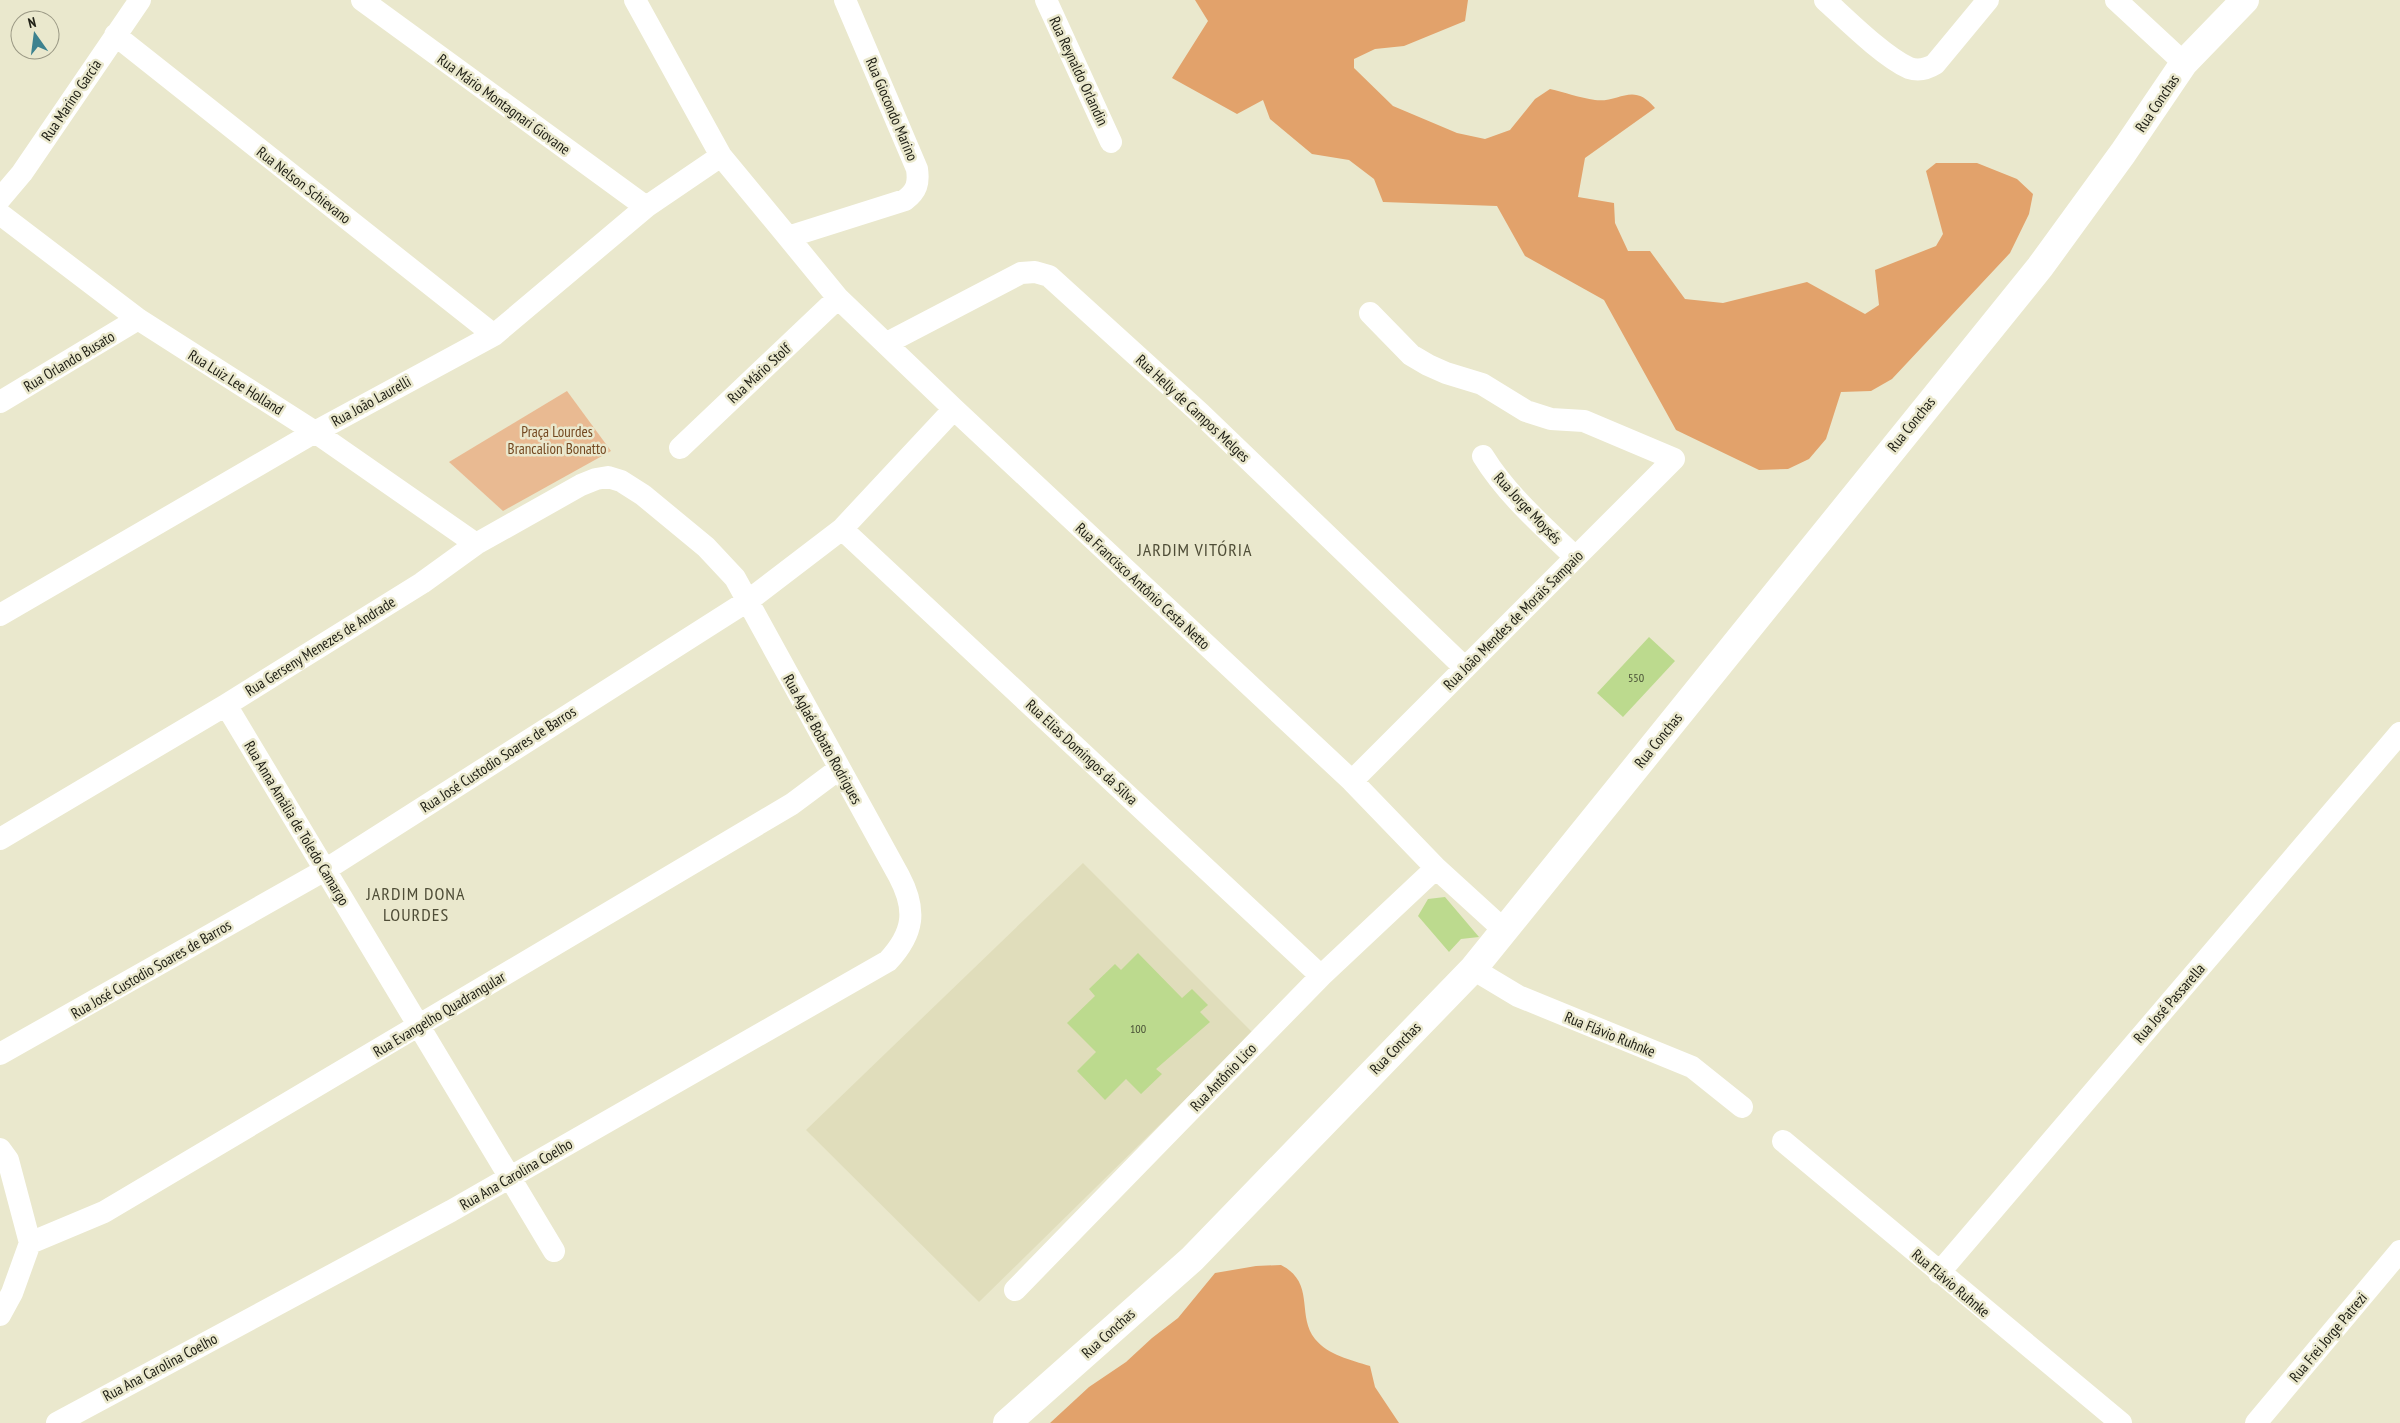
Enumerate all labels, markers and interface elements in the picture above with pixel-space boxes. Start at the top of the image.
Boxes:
north arrow [10,10,60,60]
text: N [26,13,38,32]
street label: Rua Reynaldo Orlandin [1045,13,1113,129]
street label: Rua Mário Montagnari Giovane [434,49,574,159]
street label: Rua Giocondo Marino [862,55,922,163]
street label: Rua Marino Garcia [37,56,105,144]
street label: Rua Conchas [2131,71,2183,135]
street label: Rua Nelson Schievano [253,142,355,228]
street label: Rua Orlando Busato [20,326,118,396]
street label: Rua Mário Stolf [723,338,795,407]
street label: Rua Luiz Lee Holland [185,345,287,419]
street label: Rua Helly de Campos Melges [1132,350,1254,466]
street label: Rua João Laurelli [328,371,414,431]
street label: Rua Conchas [1883,393,1939,455]
park label: Praça Lourdes Brancalion Bonatto [508,422,606,458]
street label: Rua Jorge Moysés [1490,468,1566,548]
street label: Rua Francisco Antônio Cesta Netto [1072,519,1214,653]
district label: JARDIM VITÓRIA [1136,538,1253,561]
street label: Rua João Mendes de Morais Sampaio [1439,546,1587,694]
street label: Rua Gerseny Menezes de Andrade [241,592,399,700]
house number: 550 [1628,670,1644,685]
street label: Rua Aglaé Bobato Rodrigues [779,671,867,807]
street label: Rua Elias Domingos da Silva [1022,695,1142,809]
street label: Rua José Custodio Soares de Barros [417,702,579,816]
street label: Rua Conchas [1630,709,1686,771]
street label: Rua Anna Amália de Toledo Camargo [240,737,354,909]
district label: JARDIM DONA LOURDES [366,882,465,926]
street label: Rua José Custodio Soares de Barros [68,915,234,1023]
street label: Rua José Passarella [2129,959,2209,1047]
street label: Rua Evangelho Quadrangular [370,967,509,1061]
street label: Rua Flávio Ruhnke [1562,1007,1658,1061]
street label: Rua Conchas [1365,1018,1425,1078]
house number: 100 [1130,1021,1146,1036]
street label: Rua Antônio Lico [1186,1039,1260,1115]
street label: Rua Ana Carolina Coelho [456,1134,576,1214]
street label: Rua Flávio Ruhnke [1908,1245,1994,1321]
street label: Rua Frei Jorge Patrezi [2285,1288,2371,1386]
street label: Rua Conchas [1077,1304,1139,1362]
street label: Rua Ana Carolina Coelho [100,1329,220,1405]

